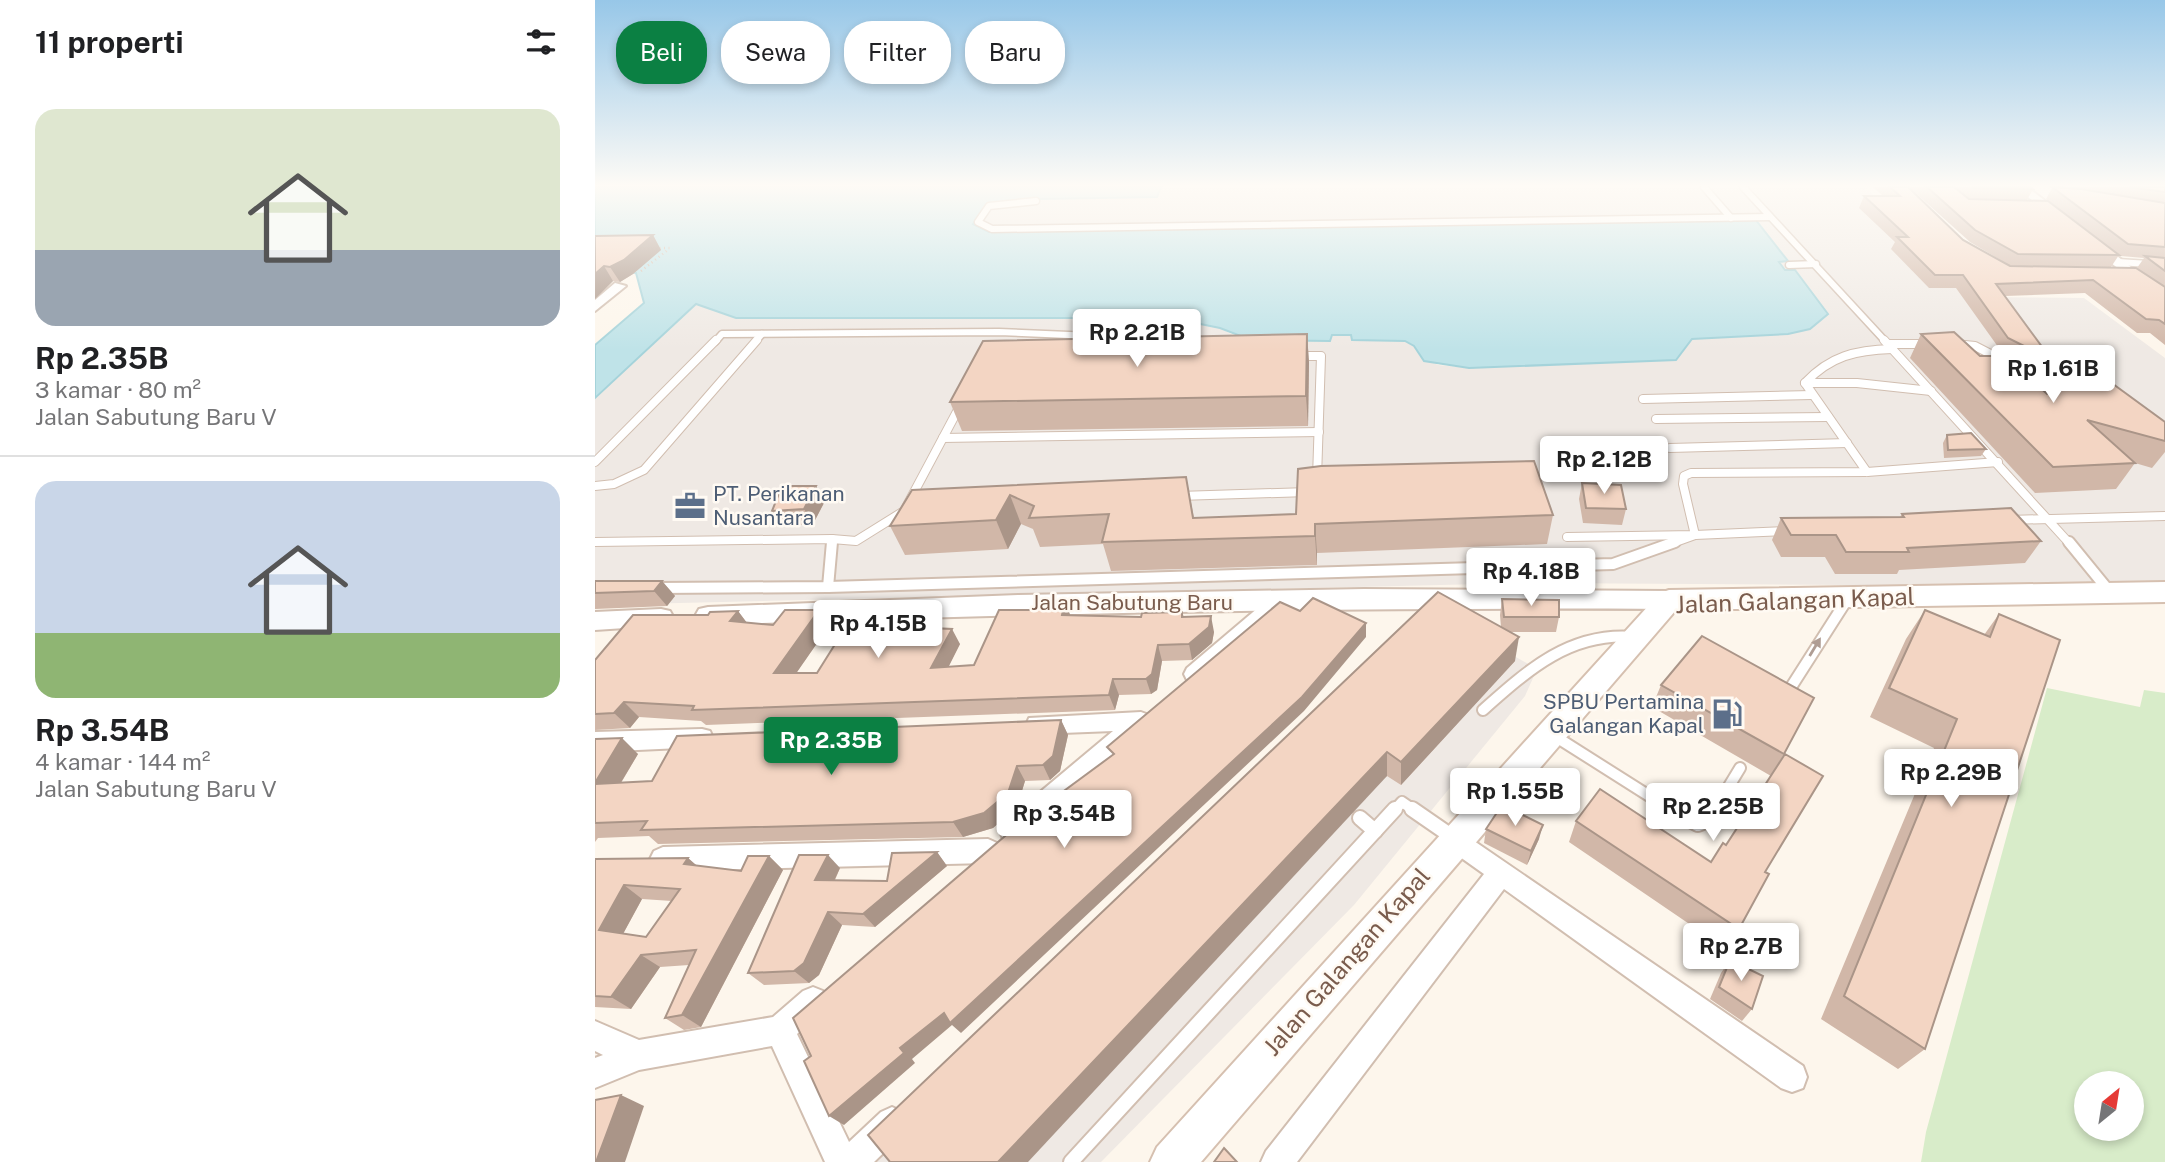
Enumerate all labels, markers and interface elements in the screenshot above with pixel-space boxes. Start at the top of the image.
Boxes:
chip: Beli [616,21,707,84]
chip: Sewa [721,21,830,84]
chip: Filter [844,21,951,84]
chip: Baru [965,21,1065,84]
icon: filters [522,23,560,61]
text: 11 properti [35,24,183,60]
icon: home [235,155,361,281]
pin: Rp 2.21B [1065,310,1209,369]
text: Rp 2.21B [1089,318,1185,345]
text: Rp 2.35B [35,340,169,376]
pin: Rp 1.61B [1981,346,2125,405]
text: Rp 1.61B [2007,354,2099,381]
text: 3 kamar · 80 m² [35,376,201,403]
text: Jalan Sabutung Baru V [35,403,277,430]
pin: Rp 2.12B [1532,436,1676,496]
text: Rp 2.12B [1556,445,1652,472]
place label: PT. Perikanan Nusantara [713,481,845,530]
office icon: PT. Perikanan Nusantara [673,489,707,523]
icon: home [235,527,361,653]
pin: Rp 4.18B [1459,548,1603,608]
text: Rp 4.18B [1482,557,1580,584]
street label: Jalan Galangan Kapal [1675,582,1915,618]
street label: Jalan Sabutung Baru [1031,590,1233,615]
pin: Rp 4.15B [806,600,950,660]
text: Rp 4.15B [829,609,927,636]
one-way arrow [1809,638,1821,657]
place label: SPBU Pertamina Galangan Kapal [1543,689,1704,738]
fuel station icon: SPBU Pertamina Galangan Kapal [1710,697,1744,731]
text: Rp 3.54B [35,712,169,748]
pin: Rp 2.35B [759,718,903,777]
text: Rp 2.35B [780,726,882,753]
text: 4 kamar · 144 m² [35,748,210,775]
pin: Rp 2.29B [1879,750,2023,809]
text: Rp 2.29B [1900,758,2002,785]
pin: Rp 1.55B [1443,768,1587,828]
text: Jalan Sabutung Baru V [35,775,277,802]
text: Rp 1.55B [1466,777,1564,804]
pin: Rp 2.25B [1641,784,1785,843]
pin: Rp 3.54B [992,790,1136,850]
text: Rp 2.25B [1662,792,1764,819]
text: Rp 3.54B [1013,799,1115,826]
street label: Jalan Galangan Kapal [1257,862,1435,1061]
pin: Rp 2.7B [1676,923,1806,983]
text: Rp 2.7B [1699,932,1783,959]
north arrow [2074,1071,2144,1141]
map controls [2074,1071,2144,1141]

